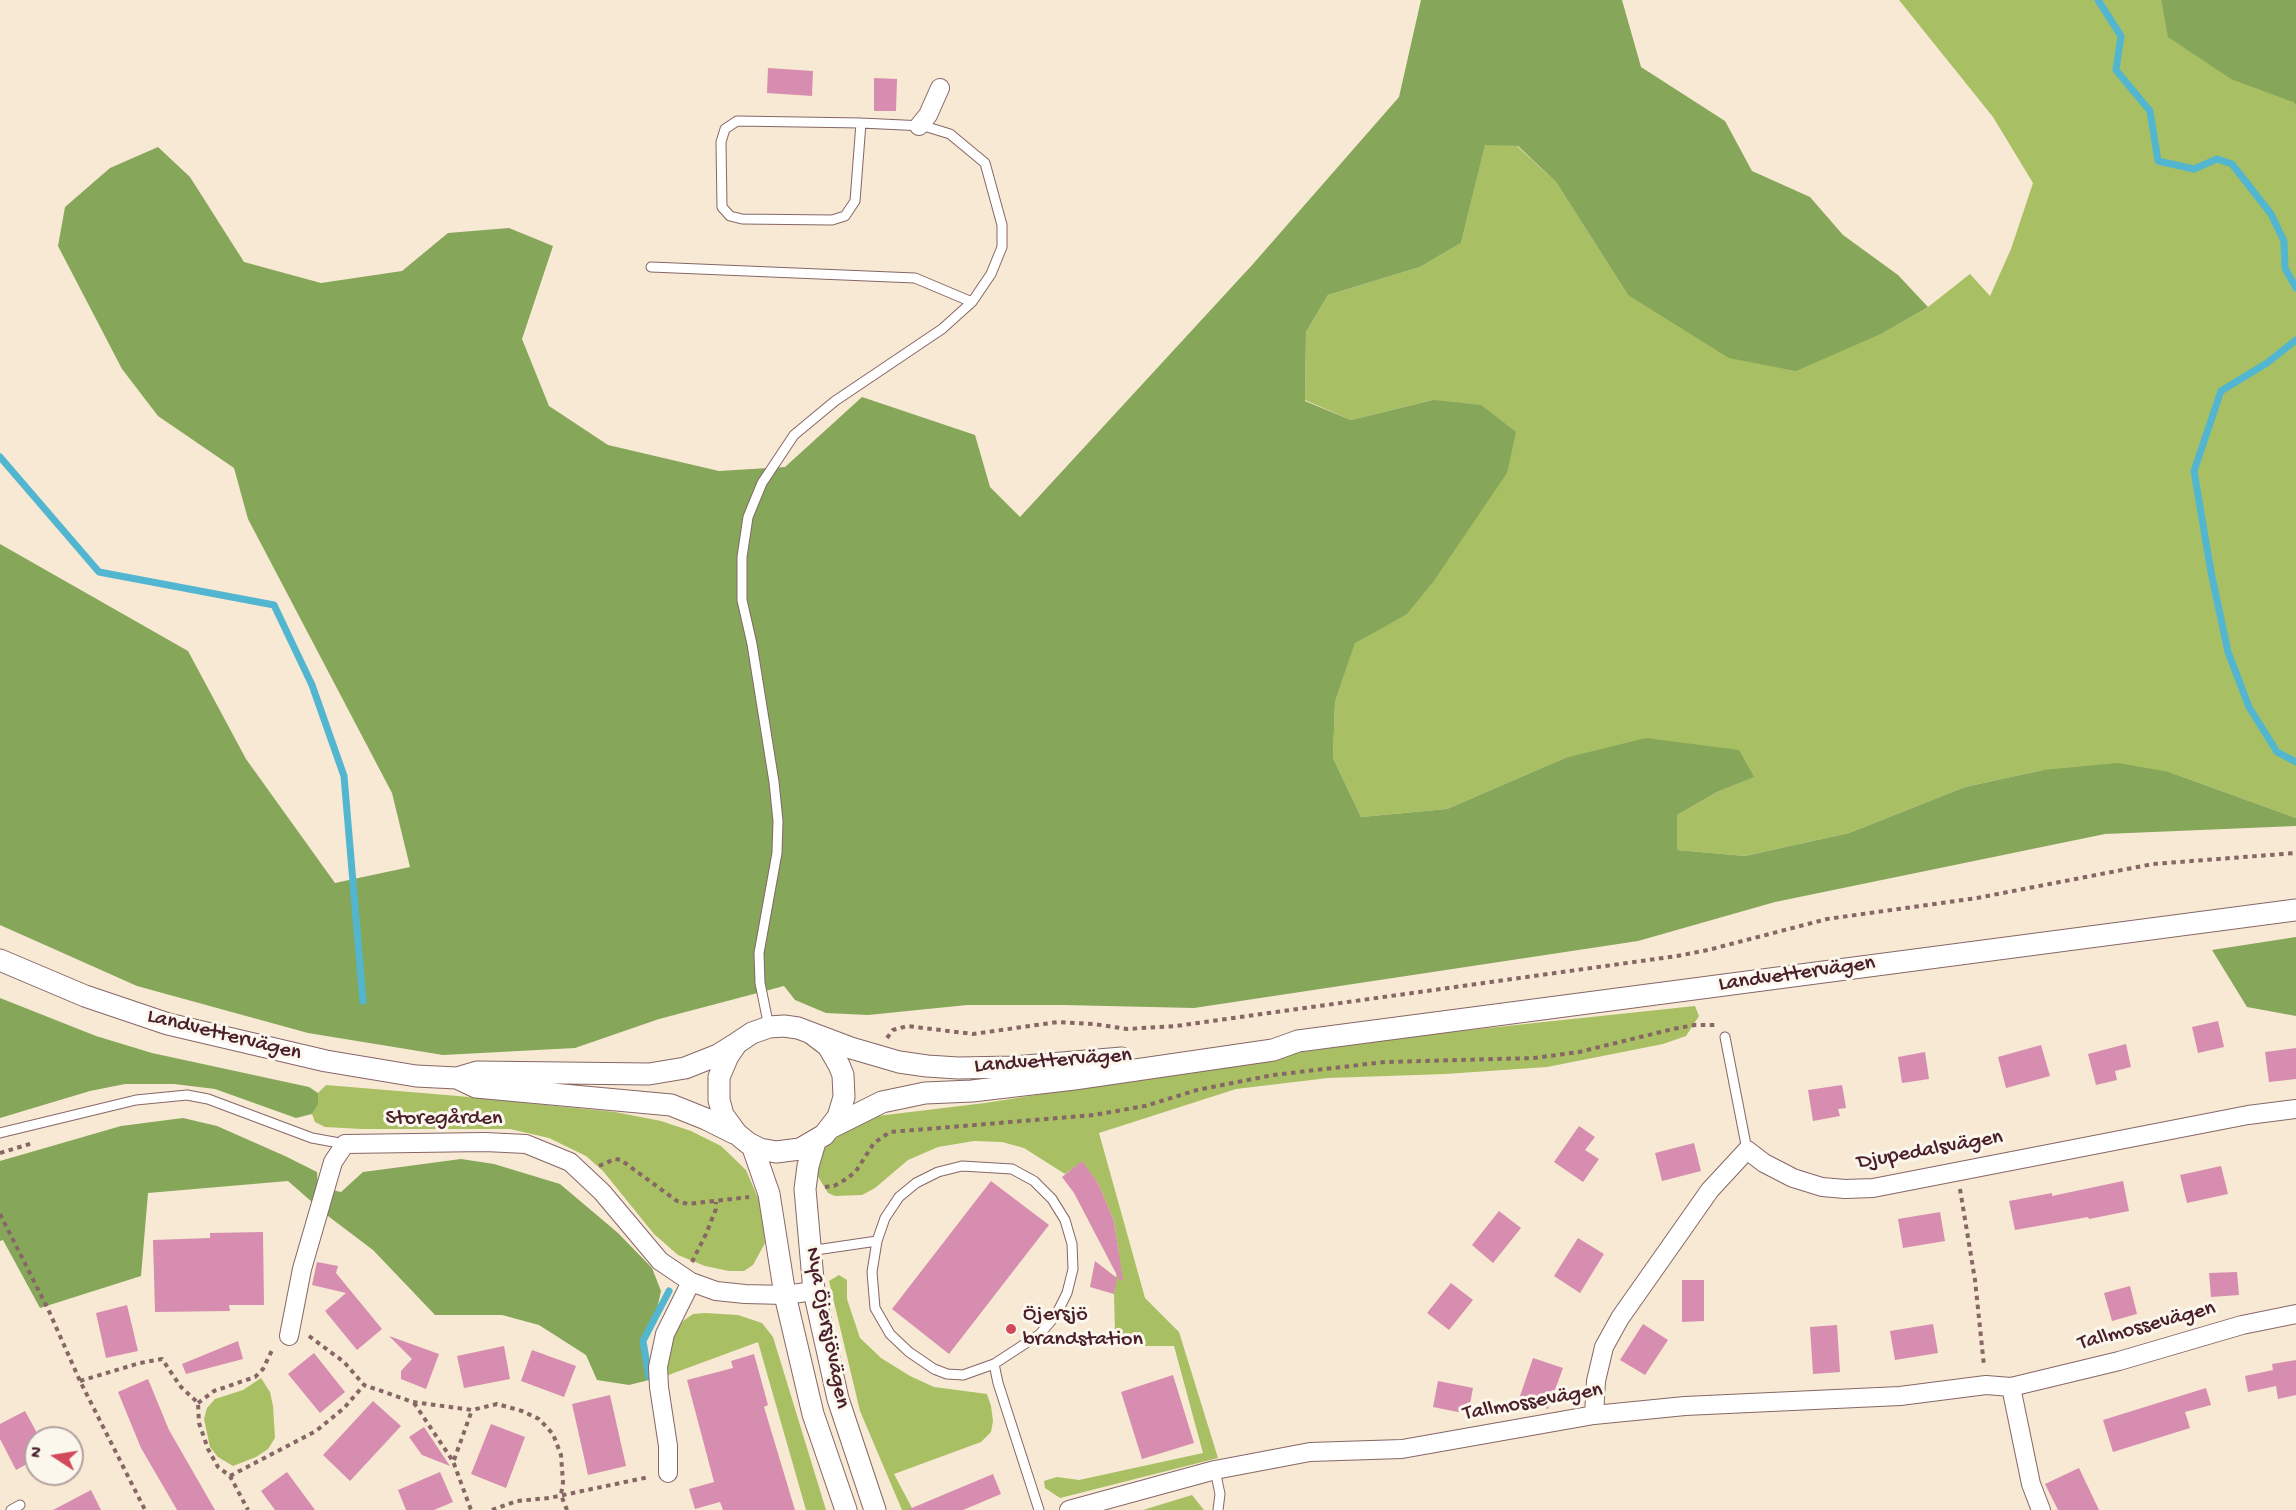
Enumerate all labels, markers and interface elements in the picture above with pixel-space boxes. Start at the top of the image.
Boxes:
street label: Landvettervägen [1717,951,1877,999]
street label: Landvettervägen [144,1004,304,1068]
street label: Landvettervägen [973,1043,1133,1081]
street label: Storegården [386,1107,502,1133]
street label: Djupedalsvägen [1855,1125,2005,1177]
street label: Nya Öjersjövägen [797,1245,855,1411]
street label: Tallmossevägen [2075,1296,2219,1358]
place label: Öjersjö brandstation [1023,1303,1143,1354]
marker: Öjersjö brandstation [1004,1322,1018,1336]
street label: Tallmossevägen [1461,1378,1605,1428]
north arrow [24,1426,84,1486]
text: N [27,1445,48,1460]

